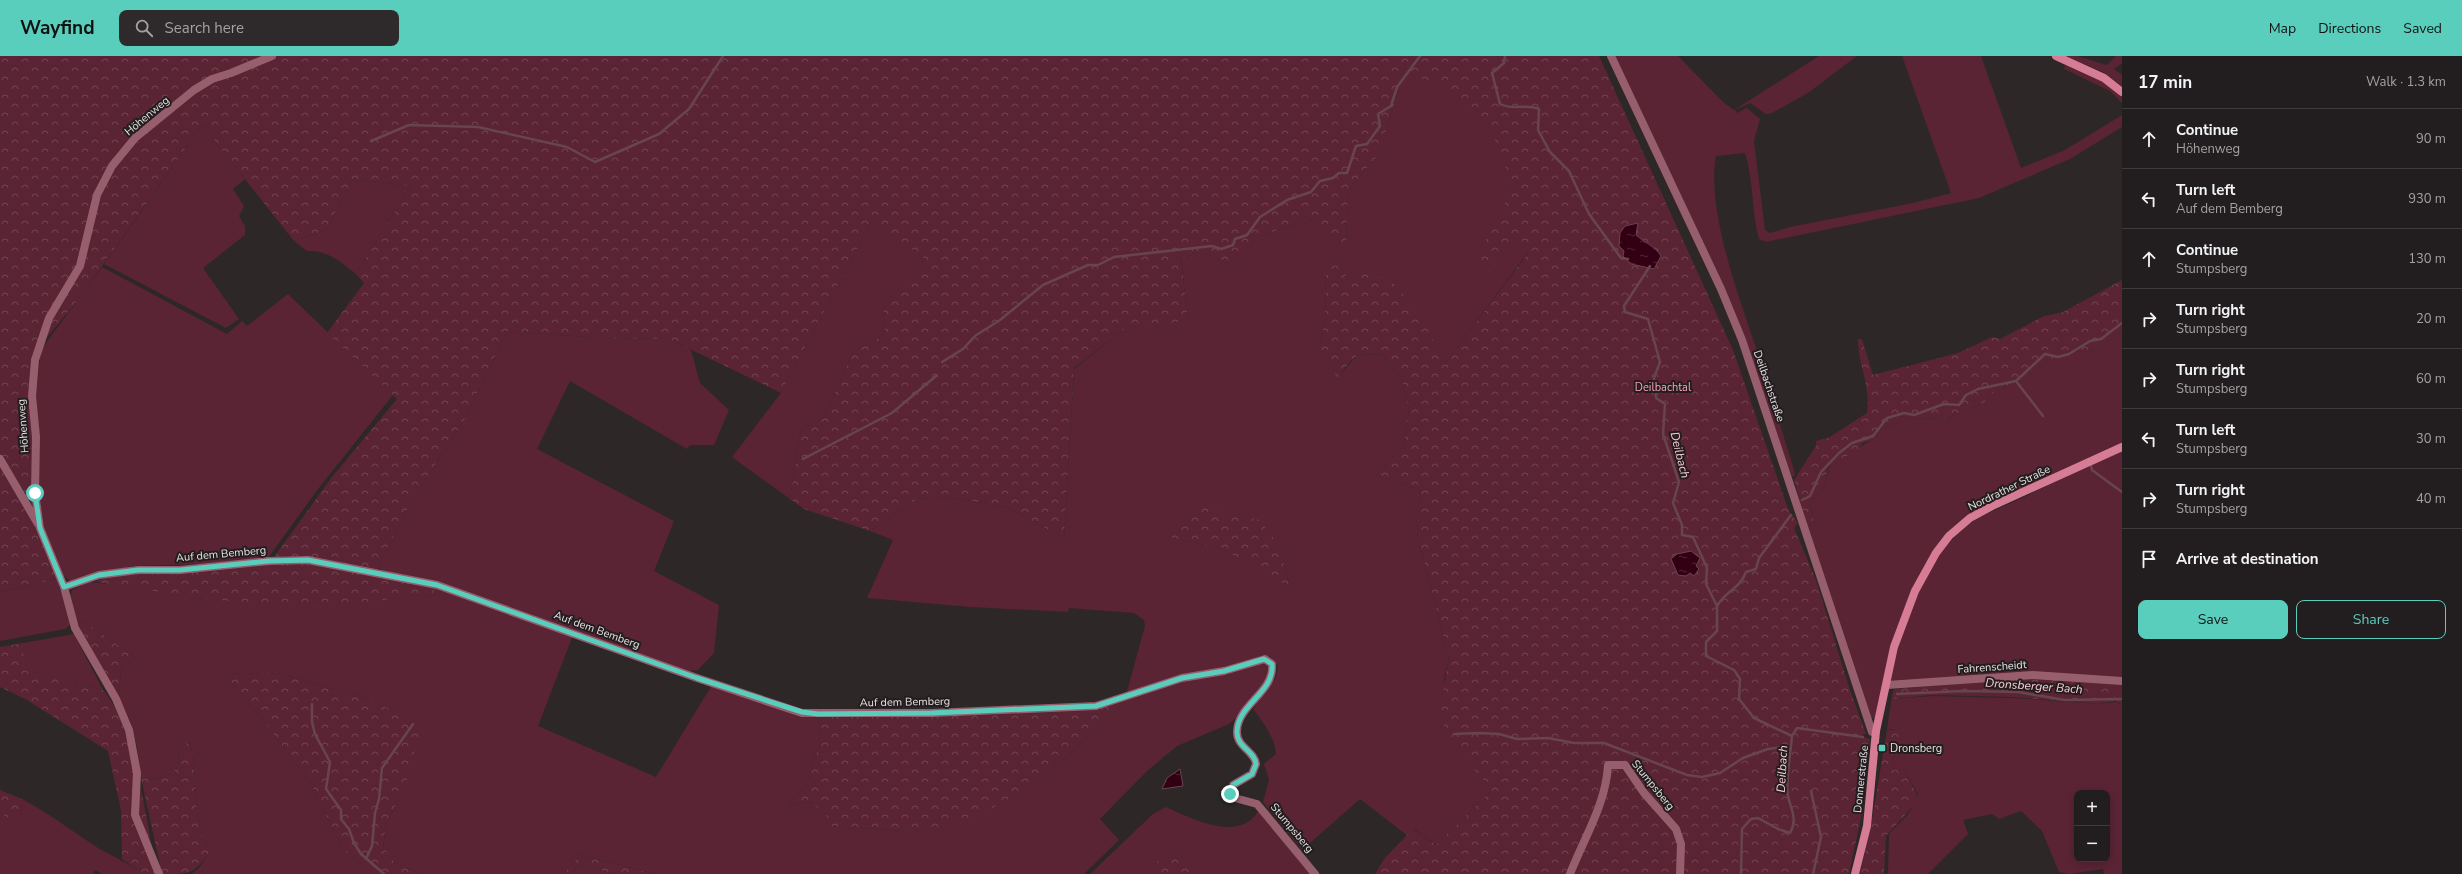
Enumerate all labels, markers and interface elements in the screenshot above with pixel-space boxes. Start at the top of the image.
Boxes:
search box [119,10,399,46]
text: Wayfind [20,15,95,41]
icon: search [133,17,155,39]
text: Search here [165,18,244,38]
text: Map [2269,19,2296,38]
text: Directions [2318,19,2381,38]
text: Saved [2403,19,2442,38]
text: 17 min [2138,71,2192,94]
text: Walk · 1.3 km [2366,73,2446,91]
street label: Höhenweg [121,93,173,139]
text: Continue [2176,120,2238,140]
icon: ahead [2138,128,2160,150]
text: 90 m [2416,130,2446,148]
text: Höhenweg [2176,140,2240,158]
text: Turn left [2176,180,2235,200]
icon: left [2138,188,2160,210]
text: 930 m [2408,190,2446,208]
text: Auf dem Bemberg [2176,200,2283,218]
text: Continue [2176,240,2238,260]
icon: ahead [2138,248,2160,270]
text: 130 m [2408,250,2446,268]
text: Stumpsberg [2176,260,2247,278]
text: Turn right [2176,300,2245,320]
icon: right [2138,308,2160,330]
text: 20 m [2416,310,2446,328]
text: Stumpsberg [2176,320,2247,338]
street label: Deilbachstraße [1750,348,1788,424]
text: Turn right [2176,360,2245,380]
icon: right [2138,368,2160,390]
text: 60 m [2416,370,2446,388]
park label: Deilbachtal [1635,380,1692,395]
text: Stumpsberg [2176,380,2247,398]
street label: Höhenweg [14,398,32,454]
text: Turn left [2176,420,2235,440]
icon: left [2138,428,2160,450]
water label: Deilbach [1667,430,1694,480]
text: 30 m [2416,430,2446,448]
text: Stumpsberg [2176,440,2247,458]
street label: Nordrather Straße [1965,461,2053,514]
text: Turn right [2176,480,2245,500]
route start [26,484,44,502]
icon: right [2138,488,2160,510]
text: 40 m [2416,490,2446,508]
text: Stumpsberg [2176,500,2247,518]
street label: Auf dem Bemberg [175,543,267,565]
icon: arrive [2138,548,2160,570]
text: Arrive at destination [2176,549,2319,569]
button: Save [2138,600,2288,639]
button: Share [2296,600,2446,639]
street label: Auf dem Bemberg [552,607,642,653]
street label: Fahrenscheidt [1957,657,2027,677]
water label: Dronsberger Bach [1985,675,2083,697]
street label: Auf dem Bemberg [860,694,950,710]
place label: Dronsberg [1890,741,1942,756]
marker: Dronsberg [1877,743,1887,753]
street label: Donnerstraße [1850,744,1872,814]
water label: Deilbach [1773,745,1791,793]
street label: Stumpsberg [1628,757,1678,813]
route end [1221,785,1239,803]
map controls [2074,790,2110,862]
button: + [2074,790,2110,826]
street label: Stumpsberg [1267,800,1317,856]
button: − [2074,826,2110,862]

